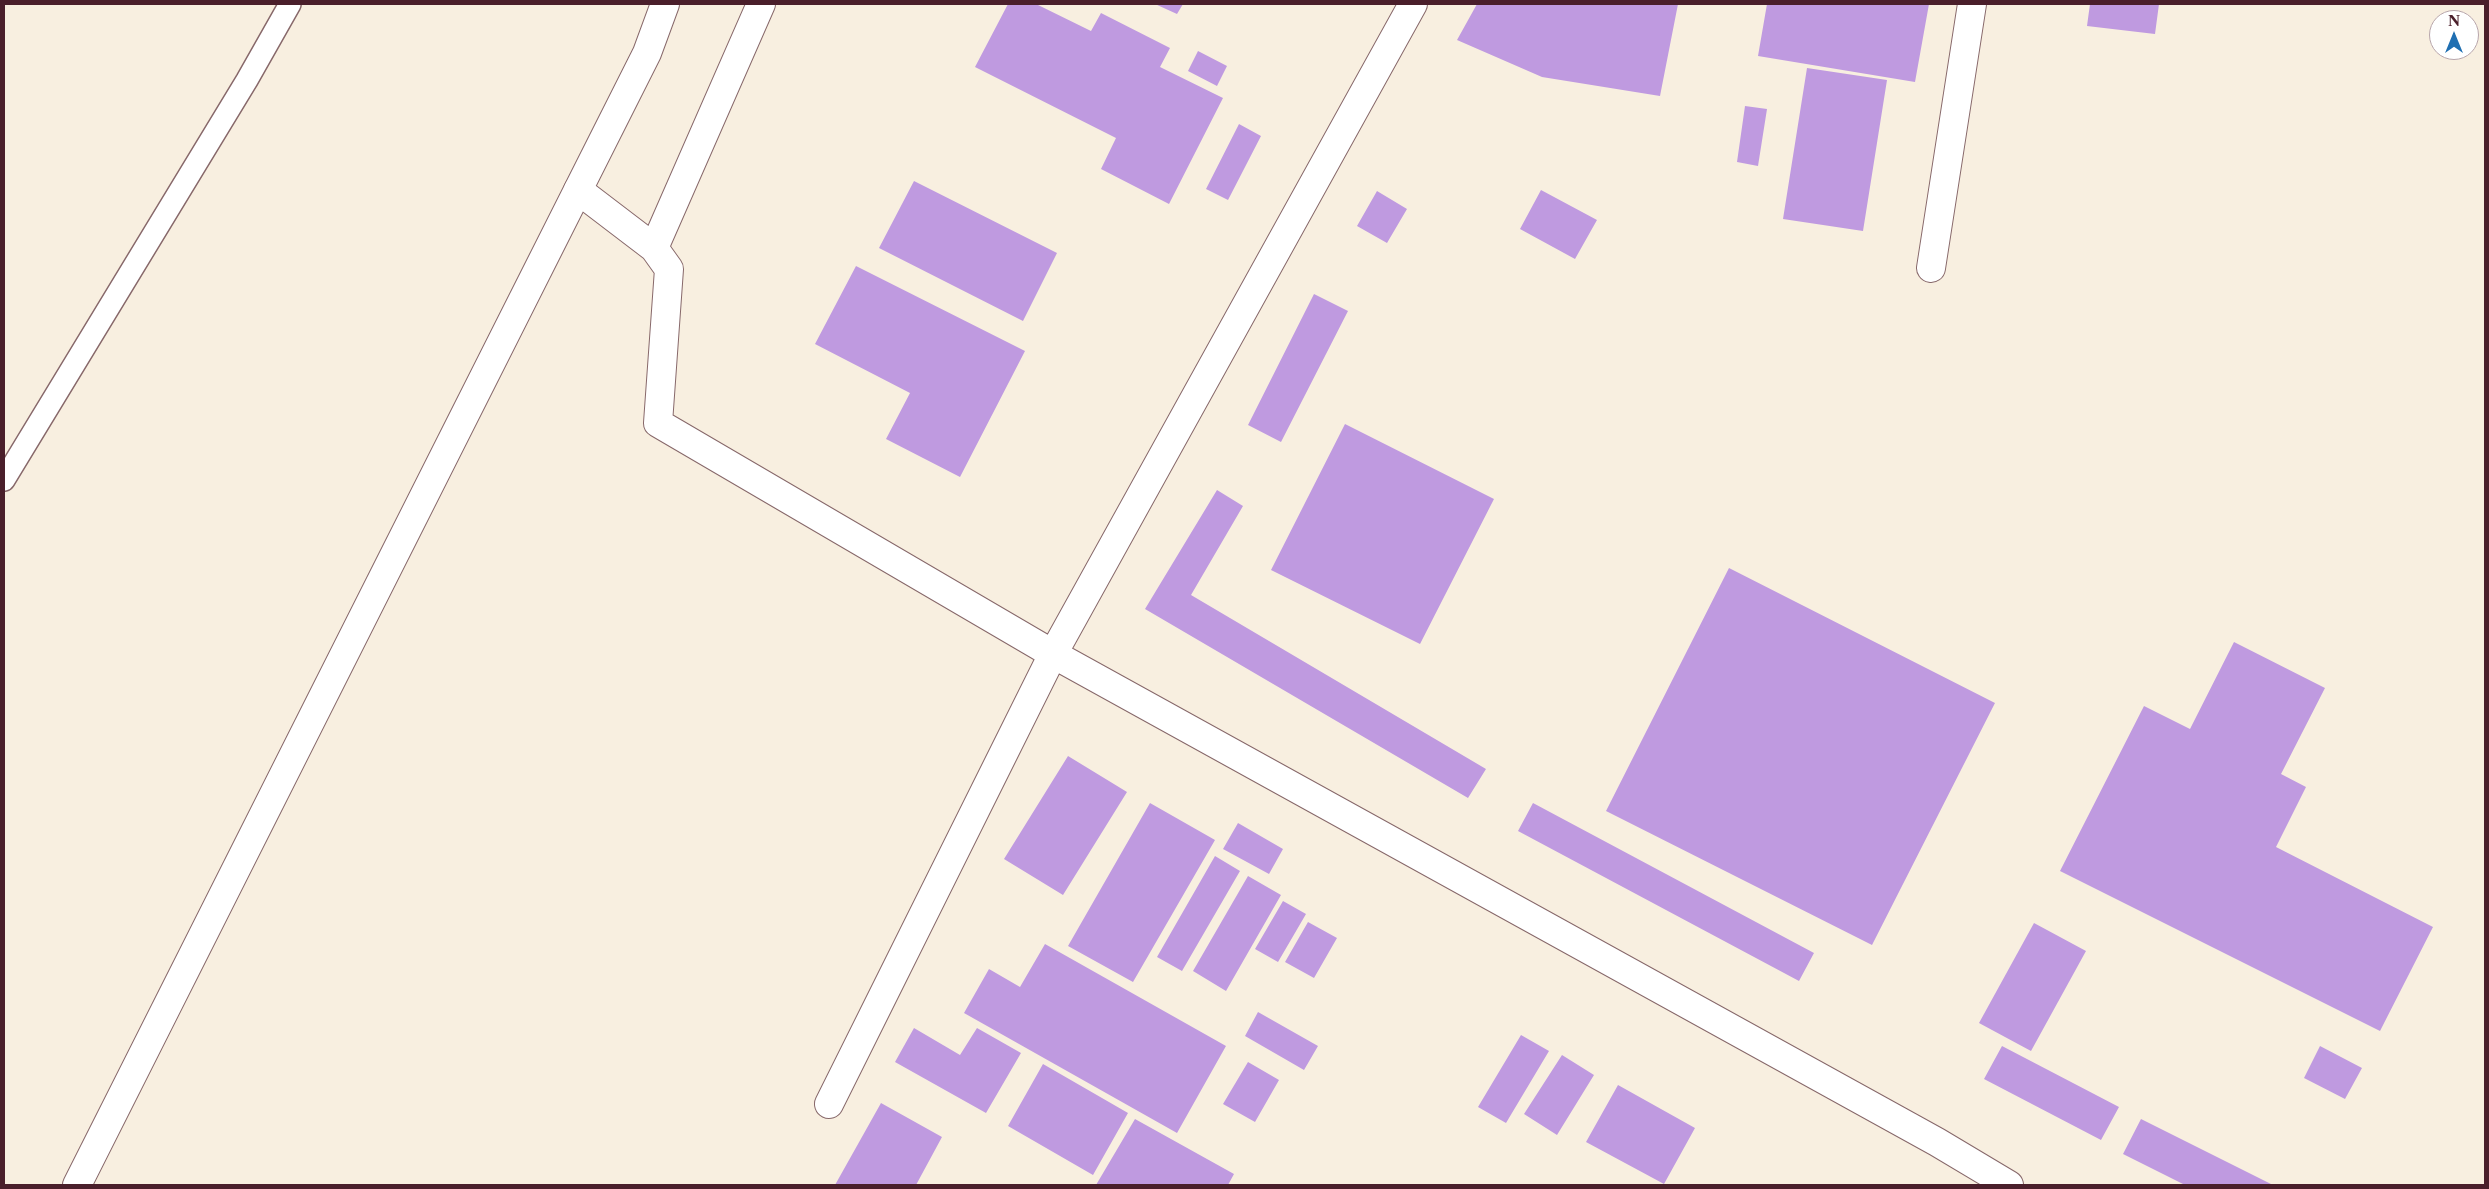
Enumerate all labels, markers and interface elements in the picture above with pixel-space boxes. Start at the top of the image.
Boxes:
north arrow [2429,10,2479,60]
text: N [2448,12,2460,30]

